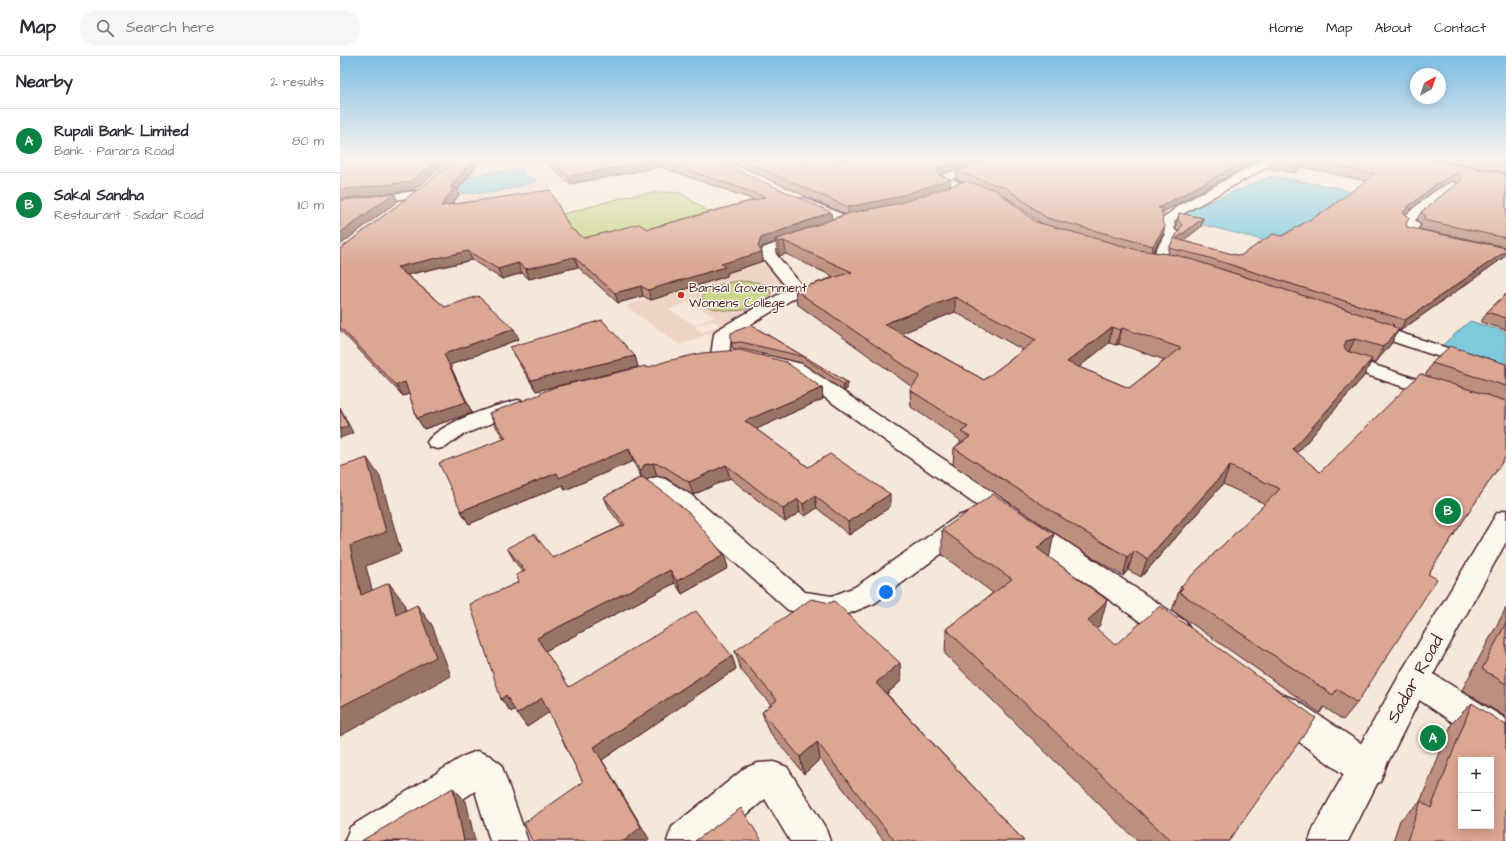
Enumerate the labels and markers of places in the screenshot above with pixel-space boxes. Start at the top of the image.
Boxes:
place label: Barisal Government Womens College [689,279,808,313]
marker: Barisal Government Womens College [676,290,686,300]
pin: B [1435,496,1461,526]
pin: A [1420,723,1446,753]

